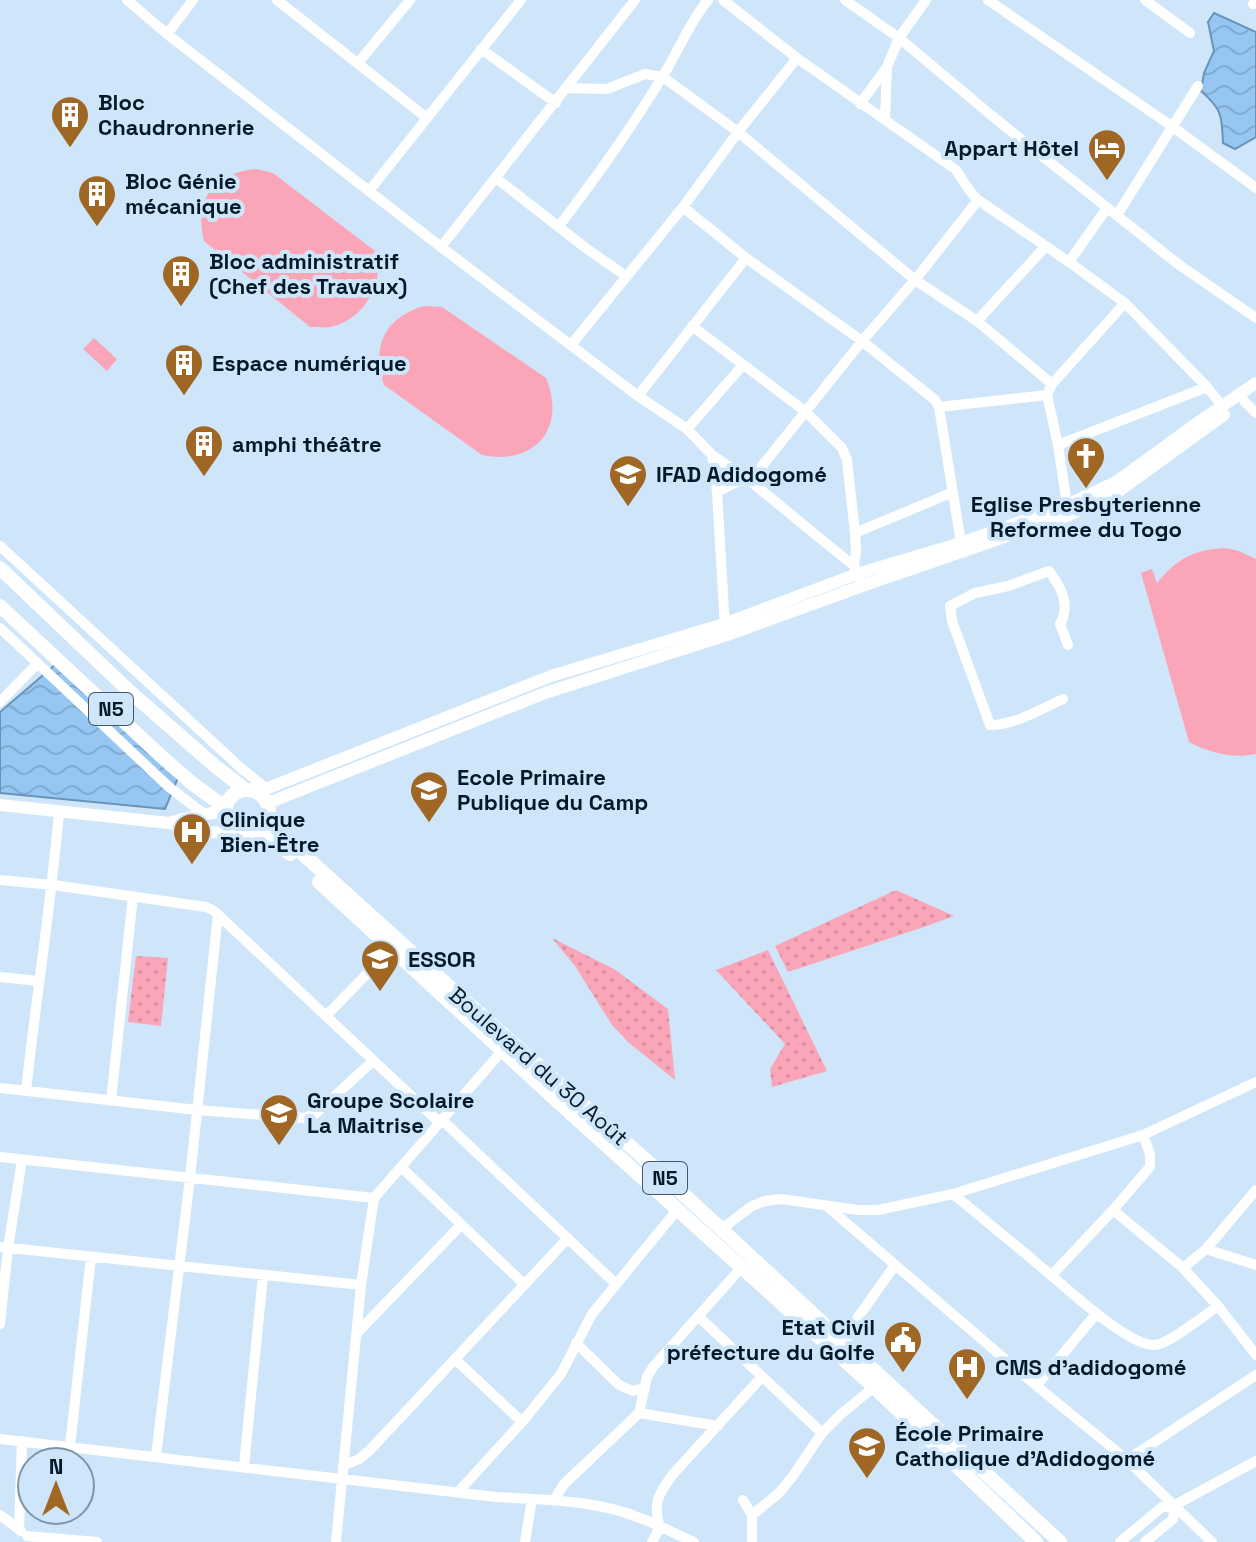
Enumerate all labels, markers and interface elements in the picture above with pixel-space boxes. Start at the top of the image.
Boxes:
place label: Bloc Chaudronnerie [98,88,255,141]
building icon: Bloc Chaudronnerie [49,94,91,149]
hotel icon: Appart Hôtel [1086,127,1128,182]
place label: Appart Hôtel [944,134,1079,162]
place label: Bloc Génie mécanique [125,167,242,220]
building icon: Bloc Génie mécanique [76,173,118,228]
place label: Bloc administratif (Chef des Travaux) [209,247,407,300]
building icon: Bloc administratif (Chef des Travaux) [160,253,202,308]
building icon: Espace numérique [163,342,205,397]
place label: Espace numérique [212,349,407,377]
building icon: amphi théâtre [183,423,225,478]
place label: amphi théâtre [232,430,382,458]
church icon: Eglise Presbyterienne Reformee du Togo [1065,435,1107,490]
school or university icon: IFAD Adidogomé [607,453,649,508]
place label: IFAD Adidogomé [656,460,827,488]
place label: Eglise Presbyterienne Reformee du Togo [971,490,1201,543]
road number: N5 [89,693,133,725]
place label: Ecole Primaire Publique du Camp [457,763,648,816]
school or university icon: Ecole Primaire Publique du Camp [408,769,450,824]
place label: Clinique Bien-Être [220,805,319,858]
hospital icon: Clinique Bien-Être [171,811,213,866]
school or university icon: ESSOR [359,938,401,993]
place label: ESSOR [408,945,476,973]
street label: Boulevard du 30 Août [444,980,634,1152]
place label: Groupe Scolaire La Maitrise [307,1086,474,1139]
school or university icon: Groupe Scolaire La Maitrise [258,1092,300,1147]
road number: N5 [643,1162,687,1194]
place label: Etat Civil préfecture du Golfe [667,1313,875,1366]
public building icon: Etat Civil préfecture du Golfe [882,1319,924,1374]
hospital icon: CMS d'adidogomé [946,1346,988,1401]
place label: CMS d'adidogomé [995,1353,1186,1381]
place label: École Primaire Catholique d'Adidogomé [895,1419,1155,1472]
school or university icon: École Primaire Catholique d'Adidogomé [846,1425,888,1480]
north arrow [16,1446,96,1526]
text: N [49,1452,63,1480]

